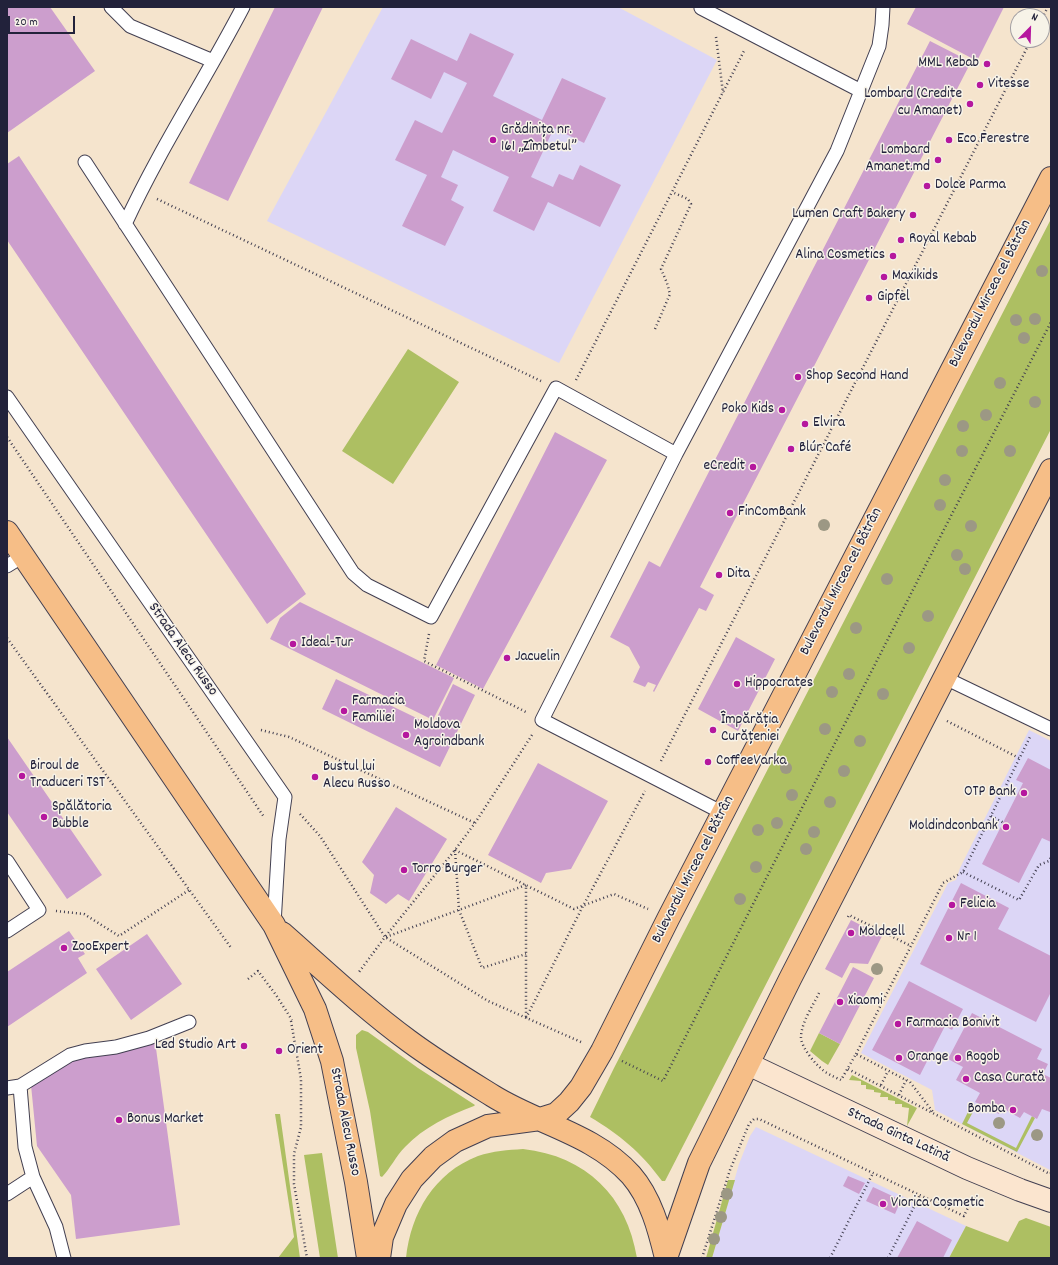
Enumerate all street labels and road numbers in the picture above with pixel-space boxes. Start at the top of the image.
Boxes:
street label: Bulevardul Mircea cel Bătrân [946,217,1036,371]
street label: Bulevardul Mircea cel Bătrân [797,505,887,659]
street label: Strada Alecu Russo [143,600,221,700]
street label: Bulevardul Mircea cel Bătrân [649,793,739,947]
street label: Strada Alecu Russo [325,1066,363,1178]
street label: Strada Ginta Latină [844,1104,952,1168]

